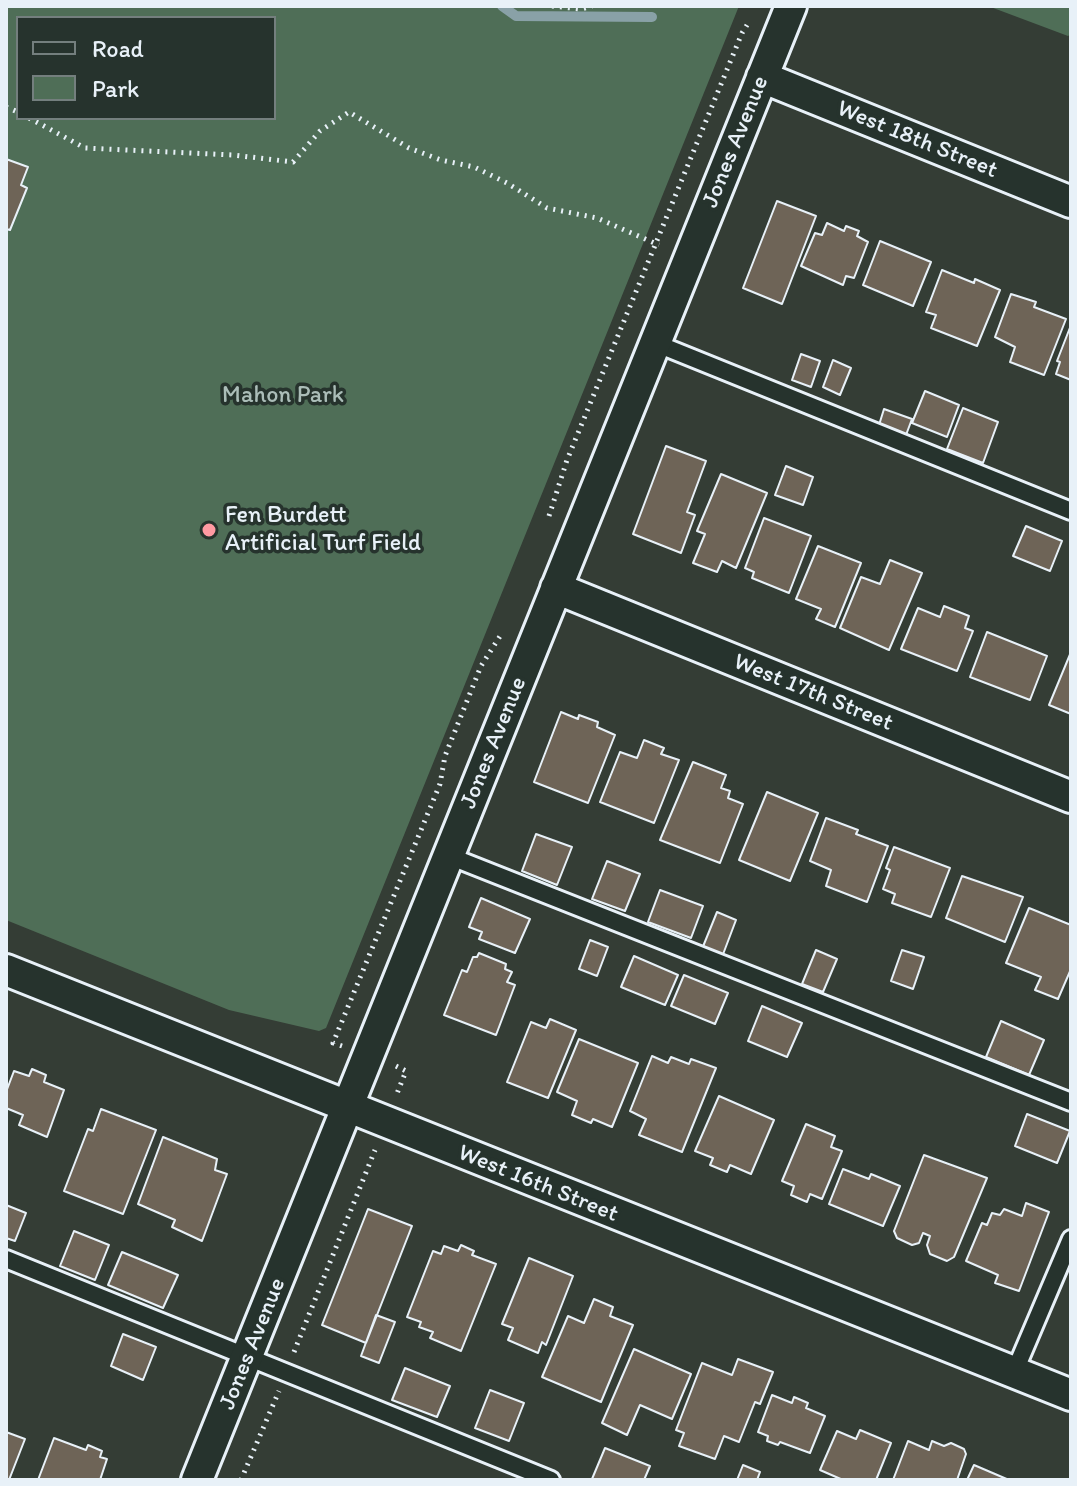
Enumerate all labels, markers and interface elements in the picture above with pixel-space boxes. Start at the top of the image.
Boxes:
legend [16,16,276,120]
text: Road [92,34,144,63]
street label: Jones Avenue [696,72,776,212]
text: Park [92,74,139,103]
street label: West 18th Street [833,95,1001,185]
park label: Mahon Park [222,382,344,410]
place label: Fen Burdett Artificial Turf Field [225,502,421,558]
marker: Fen Burdett Artificial Turf Field [200,521,218,539]
street label: West 17th Street [729,648,897,738]
street label: Jones Avenue [454,673,534,813]
street label: West 16th Street [454,1139,622,1229]
street label: Jones Avenue [213,1274,293,1414]

